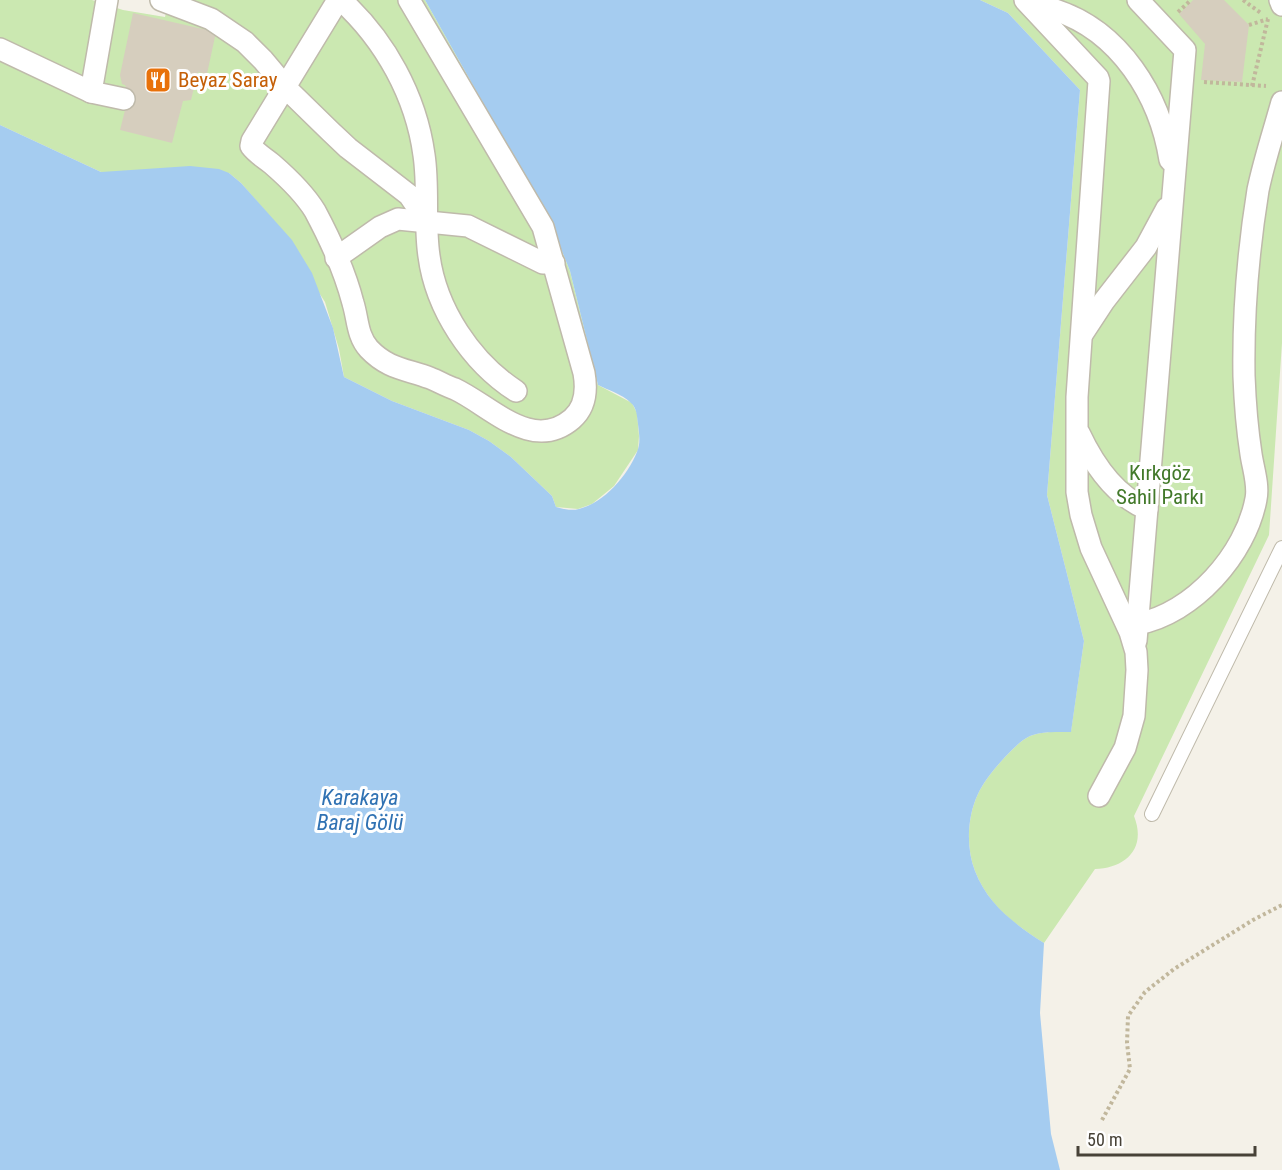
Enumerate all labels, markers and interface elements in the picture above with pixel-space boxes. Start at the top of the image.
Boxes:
restaurant icon: Beyaz Saray [143,65,173,95]
place label: Beyaz Saray [178,68,278,92]
park label: Kırkgöz Sahil Parkı [1116,461,1204,509]
water label: Karakaya Baraj Gölü [317,785,404,835]
scale bar [1078,1119,1255,1157]
text: 50 m [1087,1129,1122,1150]

